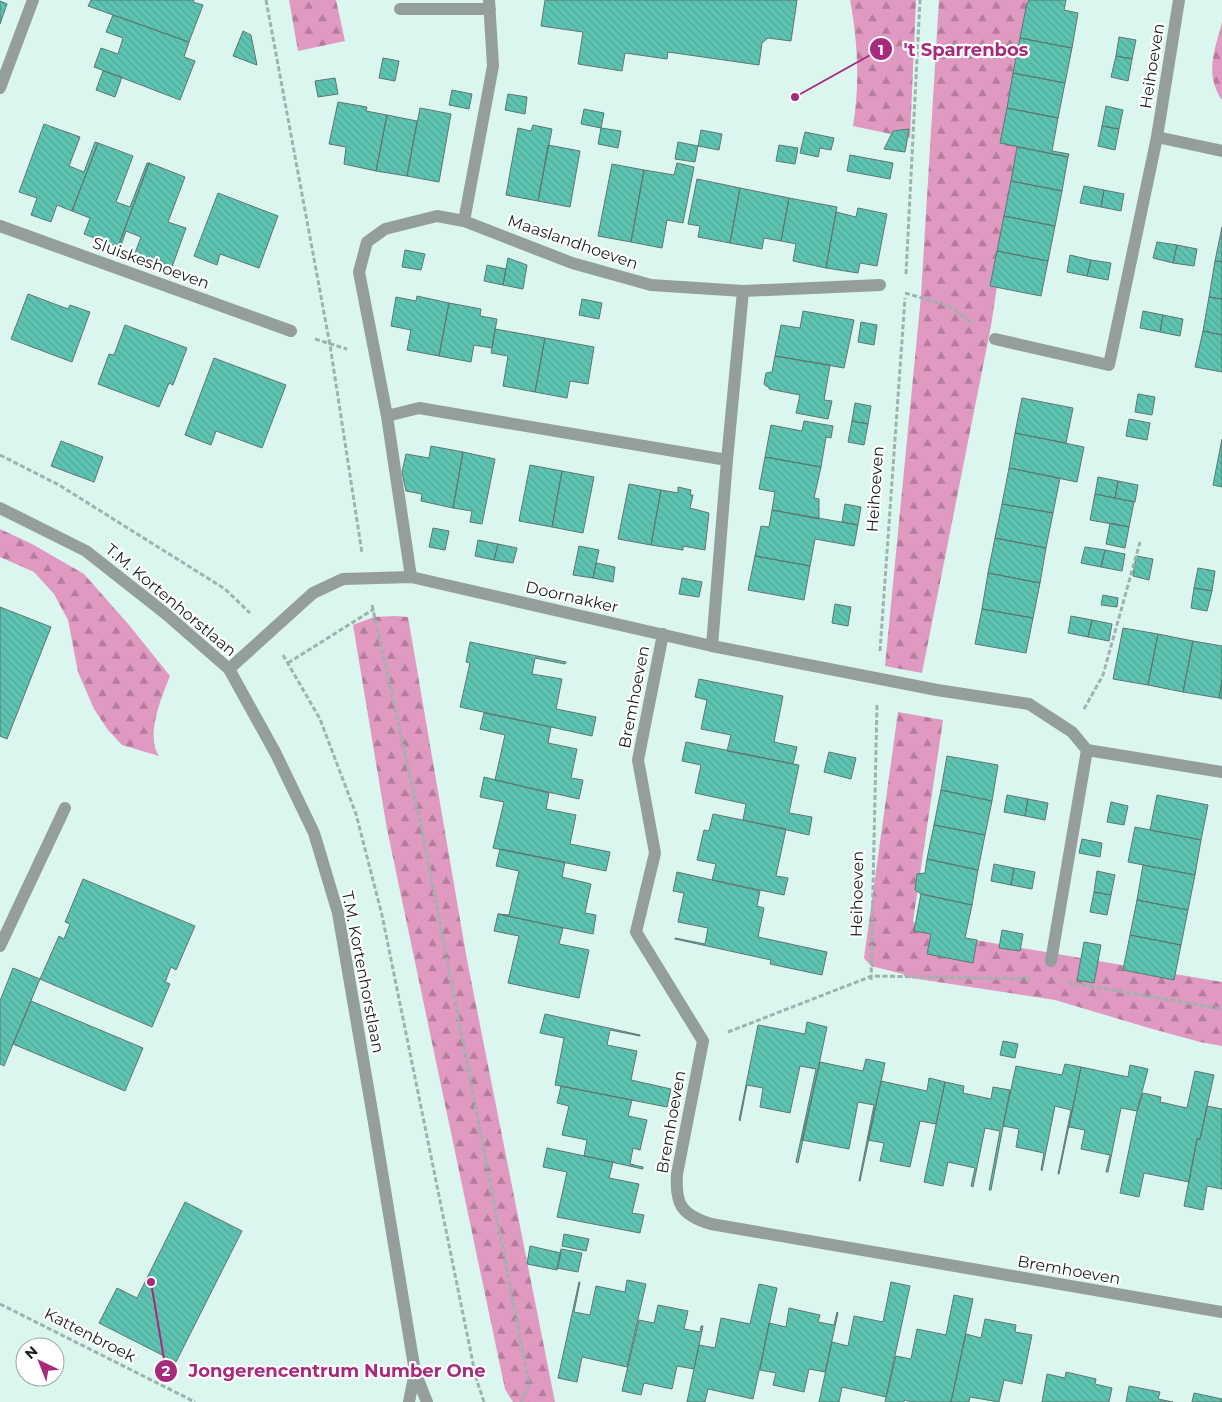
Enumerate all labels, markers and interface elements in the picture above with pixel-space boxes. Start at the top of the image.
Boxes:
street label: Heihoeven [1136,22,1168,110]
callout: 't Sparrenbos [868,33,1038,66]
text: 't Sparrenbos [904,39,1029,61]
text: 1 [878,40,884,59]
street label: Maaslandhoeven [505,211,641,273]
street label: Sluiskeshoeven [90,233,212,293]
street label: Heihoeven [863,445,887,533]
street label: T.M. Kortenhorstlaan [102,540,240,660]
street label: Doornakker [524,577,620,617]
street label: Bremhoeven [615,644,653,750]
street label: Heihoeven [847,851,867,937]
street label: T.M. Kortenhorstlaan [338,889,388,1055]
street label: Bremhoeven [653,1069,689,1175]
street label: Bremhoeven [1016,1252,1122,1288]
street label: Kattenbroek [41,1304,139,1366]
north arrow [15,1337,65,1387]
text: N [21,1342,41,1363]
callout: Jongerencentrum Number One [154,1354,496,1387]
text: Jongerencentrum Number One [187,1360,486,1382]
text: 2 [162,1361,171,1380]

